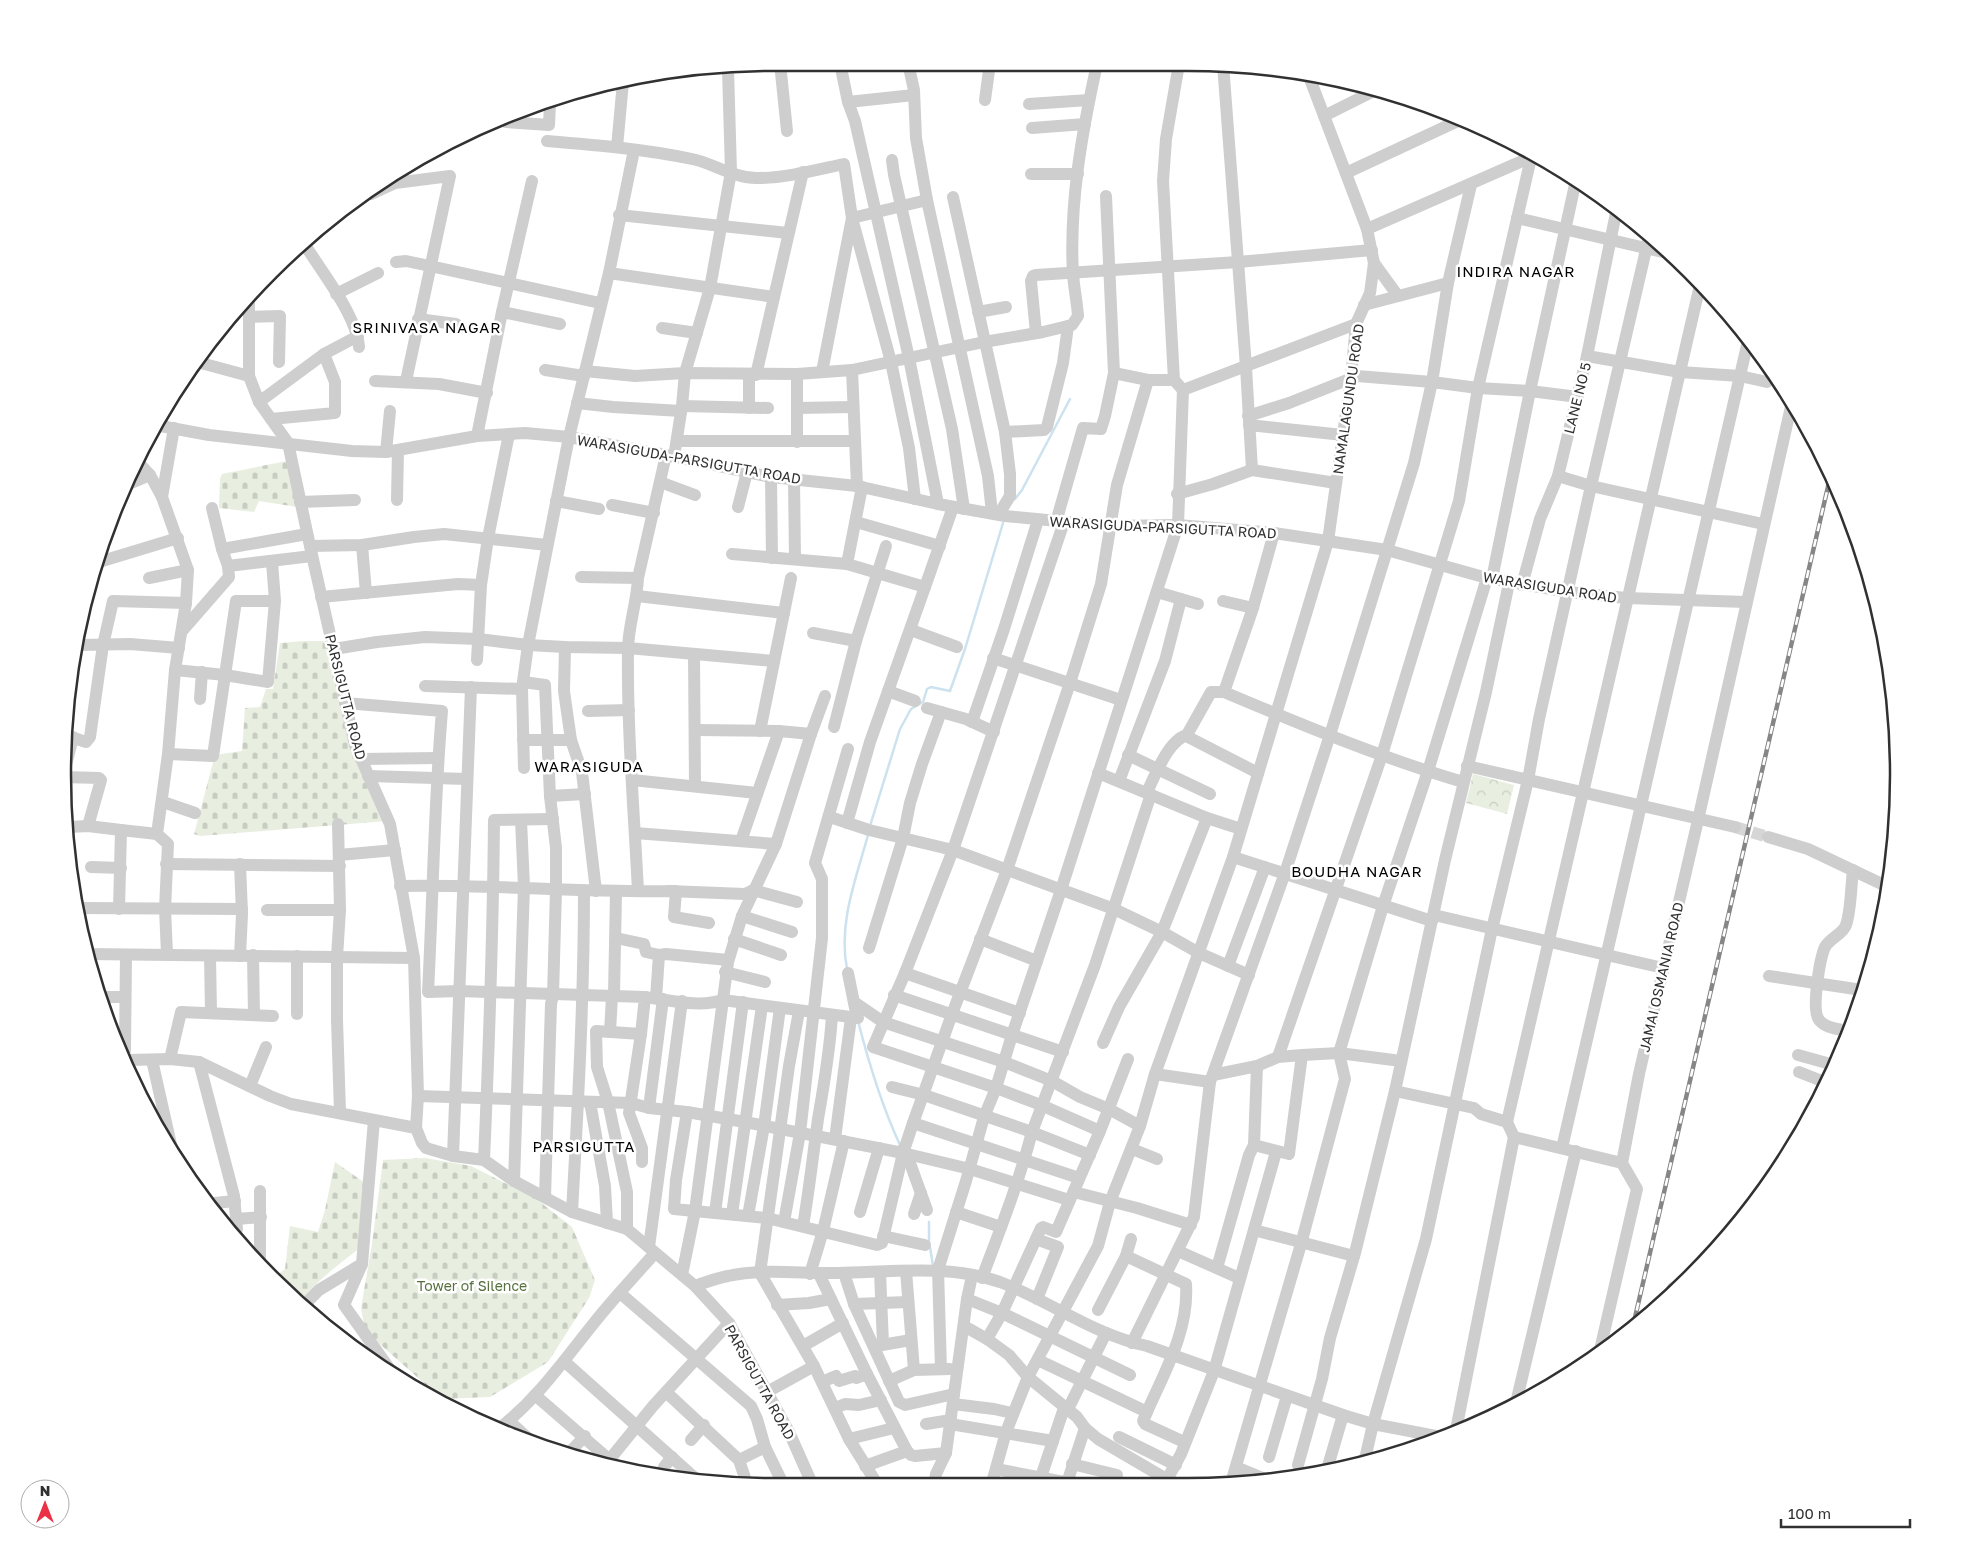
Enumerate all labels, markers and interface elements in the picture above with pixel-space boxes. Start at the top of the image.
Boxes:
district label: INDIRA NAGAR [1457,262,1576,280]
district label: SRINIVASA NAGAR [352,318,502,336]
street label: NAMALAGUNDU ROAD [1329,323,1367,475]
street label: LANE NO 5 [1560,360,1594,436]
street label: WARASIGUDA-PARSIGUTTA ROAD [576,431,802,487]
street label: WARASIGUDA-PARSIGUTTA ROAD [1049,513,1277,541]
street label: WARASIGUDA ROAD [1482,568,1618,606]
street label: PARSIGUTTA ROAD [322,632,370,762]
district label: WARASIGUDA [534,757,644,775]
district label: BOUDHA NAGAR [1291,862,1423,880]
street label: JAMAI OSMANIA ROAD [1635,900,1687,1054]
district label: PARSIGUTTA [533,1137,635,1155]
park label: Tower of Silence [417,1277,527,1294]
street label: PARSIGUTTA ROAD [721,1322,799,1442]
north arrow [20,1479,70,1529]
text: N [40,1482,50,1499]
scale bar [1781,1496,1910,1528]
text: 100 m [1788,1504,1831,1522]

